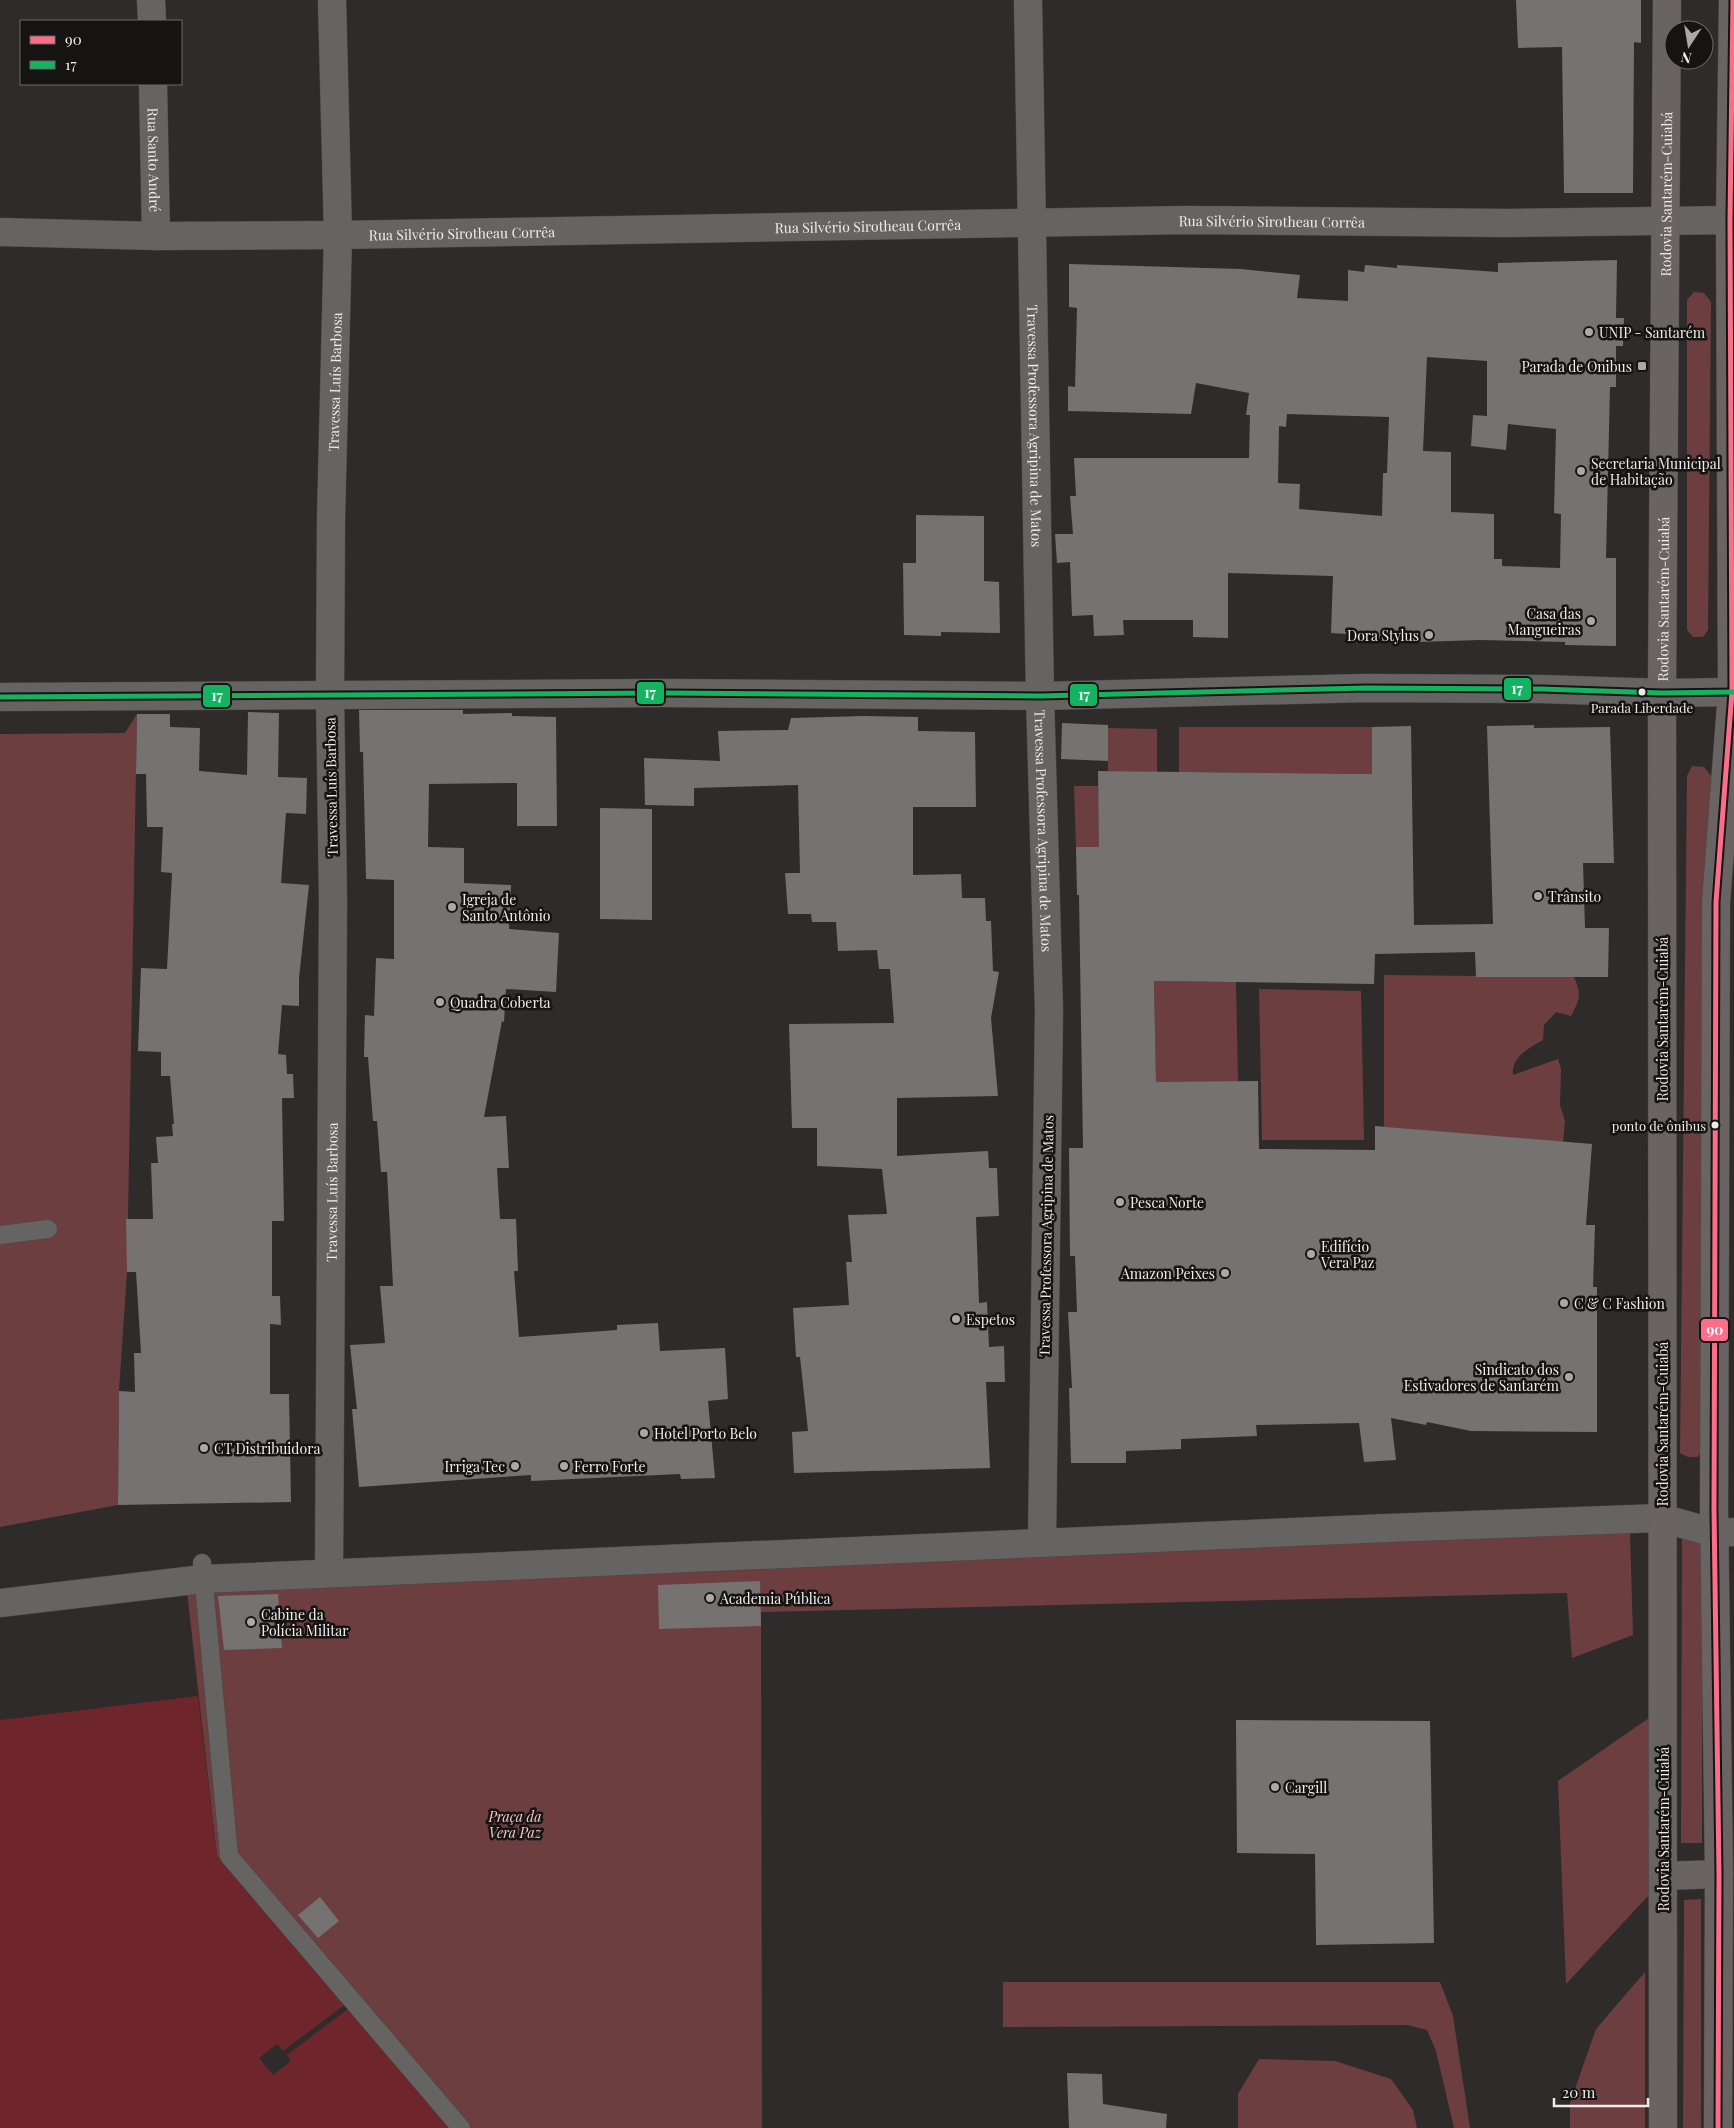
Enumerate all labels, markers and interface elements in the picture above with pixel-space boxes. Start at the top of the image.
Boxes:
legend [20,20,182,85]
north arrow [1664,20,1714,70]
text: 90 [65,29,82,49]
text: N [1679,48,1693,69]
text: 17 [65,54,77,74]
street label: Rua Santo André [144,108,165,212]
street label: Rodovia Santarém-Cuiabá [1656,112,1676,276]
street label: Rua Silvério Sirotheau Corrêa [1178,210,1365,231]
street label: Rua Silvério Sirotheau Corrêa [775,214,961,237]
street label: Rua Silvério Sirotheau Corrêa [369,222,555,244]
street label: Travessa Professora Agripina de Matos [1024,305,1047,547]
street label: Travessa Luís Barbosa [323,312,346,452]
place label: UNIP - Santarém [1599,323,1706,342]
marker: UNIP - Santarém [1583,326,1595,338]
place label: Parada de Onibus [1521,357,1632,376]
marker: Parada de Onibus [1636,360,1648,372]
place label: Secretaria Municipal de Habitação [1591,454,1721,489]
marker: Secretaria Municipal de Habitação [1575,465,1587,477]
street label: Rodovia Santarém-Cuiabá [1653,517,1673,681]
place label: Casa das Mangueiras [1508,604,1581,639]
marker: Casa das Mangueiras [1585,615,1597,627]
place label: Dora Stylus [1347,626,1419,645]
marker: Dora Stylus [1423,629,1435,641]
line badge: 17 [1503,677,1532,701]
text: 17 [1511,679,1523,698]
line badge: 17 [636,681,665,705]
text: 17 [644,683,656,702]
line badge: 17 [1069,683,1098,707]
line badge: 17 [202,684,231,708]
text: 17 [1078,685,1090,704]
text: 17 [211,686,223,705]
marker: Parada Liberdade [1637,687,1647,697]
place label: Parada Liberdade [1591,699,1694,716]
street label: Travessa Professora Agripina de Matos [1031,709,1057,952]
street label: Travessa Luís Barbosa [320,717,342,857]
place label: Trânsito [1548,887,1602,906]
place label: Igreja de Santo Antônio [462,890,551,925]
marker: Trânsito [1532,890,1544,902]
marker: Igreja de Santo Antônio [446,901,458,913]
street label: Rodovia Santarém-Cuiabá [1653,937,1672,1101]
place label: Quadra Coberta [450,993,551,1012]
marker: Quadra Coberta [434,996,446,1008]
street label: Travessa Professora Agripina de Matos [1034,1115,1058,1357]
place label: ponto de ônibus [1612,1117,1706,1134]
marker: ponto de ônibus [1710,1120,1720,1130]
street label: Travessa Luís Barbosa [321,1122,341,1262]
place label: Pesca Norte [1130,1193,1204,1212]
marker: Pesca Norte [1114,1196,1126,1208]
place label: Edifício Vera Paz [1320,1237,1375,1272]
marker: Edifício Vera Paz [1305,1248,1317,1260]
place label: Amazon Peixes [1120,1264,1215,1283]
marker: Amazon Peixes [1219,1267,1231,1279]
place label: C & C Fashion [1574,1294,1665,1313]
marker: C & C Fashion [1558,1297,1570,1309]
place label: Espetos [966,1310,1015,1329]
marker: Espetos [950,1313,962,1325]
line badge: 90 [1700,1318,1729,1342]
text: 90 [1707,1320,1723,1339]
street label: Rodovia Santarém-Cuiabá [1653,1342,1672,1506]
place label: Sindicato dos Estivadores de Santarém [1404,1360,1560,1395]
marker: Sindicato dos Estivadores de Santarém [1563,1371,1575,1383]
place label: Hotel Porto Belo [654,1424,757,1443]
marker: Hotel Porto Belo [638,1427,650,1439]
place label: CT Distribuidora [214,1439,320,1458]
marker: CT Distribuidora [198,1442,210,1454]
place label: Irriga Tec [445,1457,505,1476]
place label: Ferro Forte [574,1457,646,1476]
marker: Irriga Tec [509,1460,521,1472]
marker: Ferro Forte [558,1460,570,1472]
place label: Academia Pública [719,1589,831,1608]
marker: Academia Pública [704,1592,716,1604]
place label: Cabine da Polícia Militar [261,1605,349,1640]
marker: Cabine da Polícia Militar [245,1616,257,1628]
street label: Rodovia Santarém-Cuiabá [1654,1747,1673,1911]
place label: Cargill [1285,1778,1327,1797]
marker: Cargill [1269,1781,1281,1793]
park label: Praça da Vera Paz [487,1807,542,1842]
scale bar [1554,2076,1648,2108]
text: 20 m [1562,2082,1596,2102]

